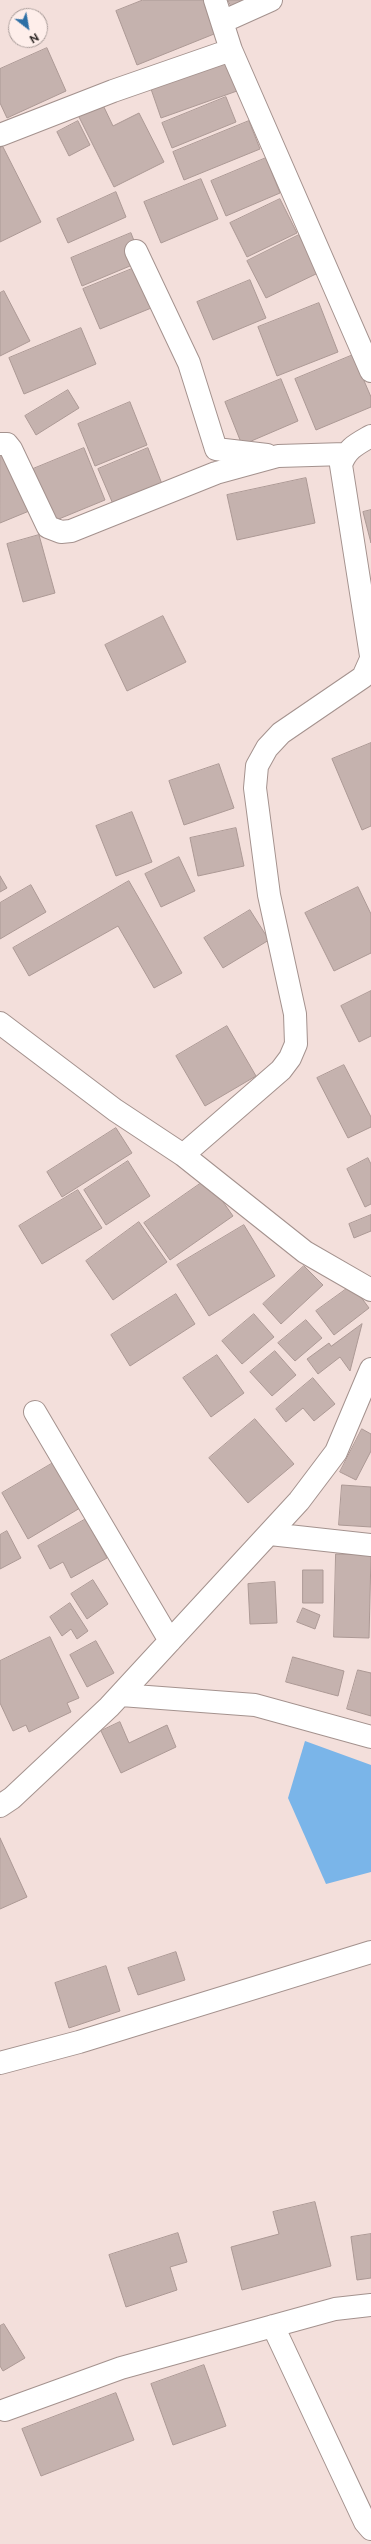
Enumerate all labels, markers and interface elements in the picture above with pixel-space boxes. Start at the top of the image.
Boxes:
north arrow [8,8,48,48]
text: N [27,30,41,46]

